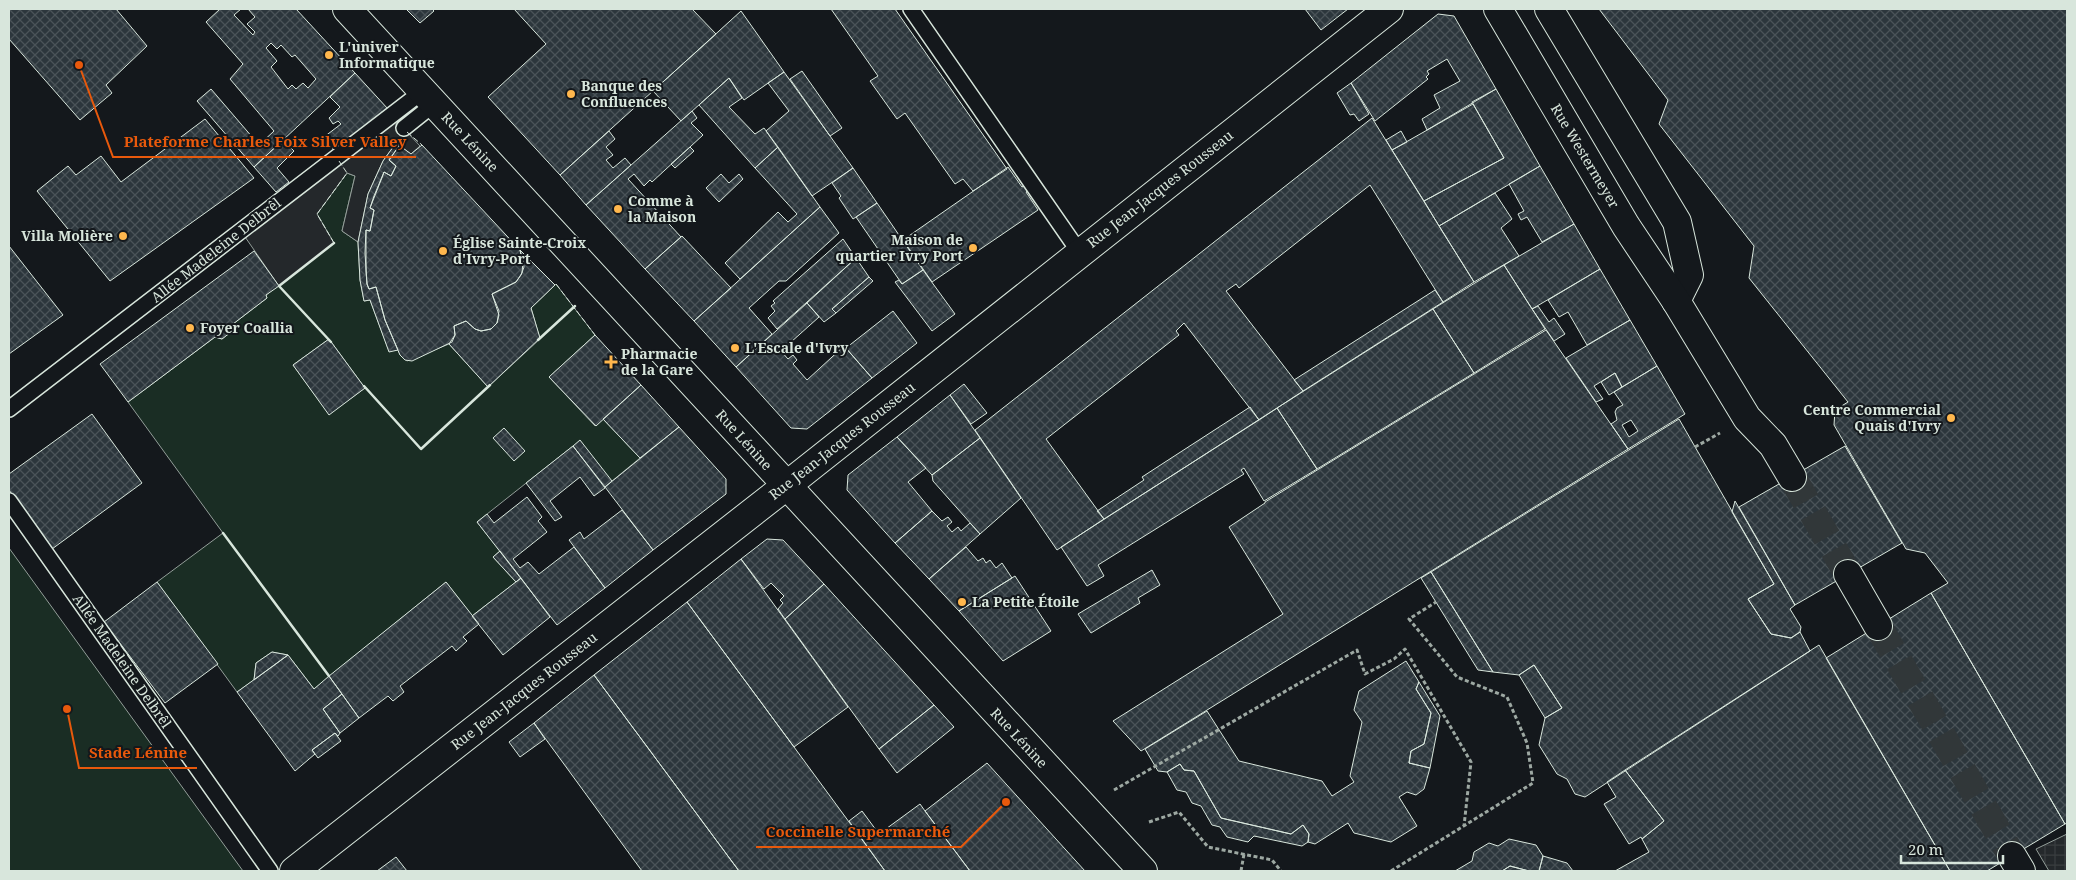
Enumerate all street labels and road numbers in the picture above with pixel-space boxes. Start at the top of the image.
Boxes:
street label: Rue Westermeyer [1547,100,1624,212]
street label: Rue Lénine [438,108,503,176]
street label: Rue Jean-Jacques Rousseau [1083,125,1237,252]
street label: Allée Madeleine Delbrêl [147,193,285,306]
street label: Rue Jean-Jacques Rousseau [765,377,919,504]
street label: Rue Lénine [712,405,777,474]
street label: Allée Madeleine Delbrêl [69,590,176,732]
street label: Rue Jean-Jacques Rousseau [447,627,601,754]
street label: Rue Lénine [987,704,1052,772]

